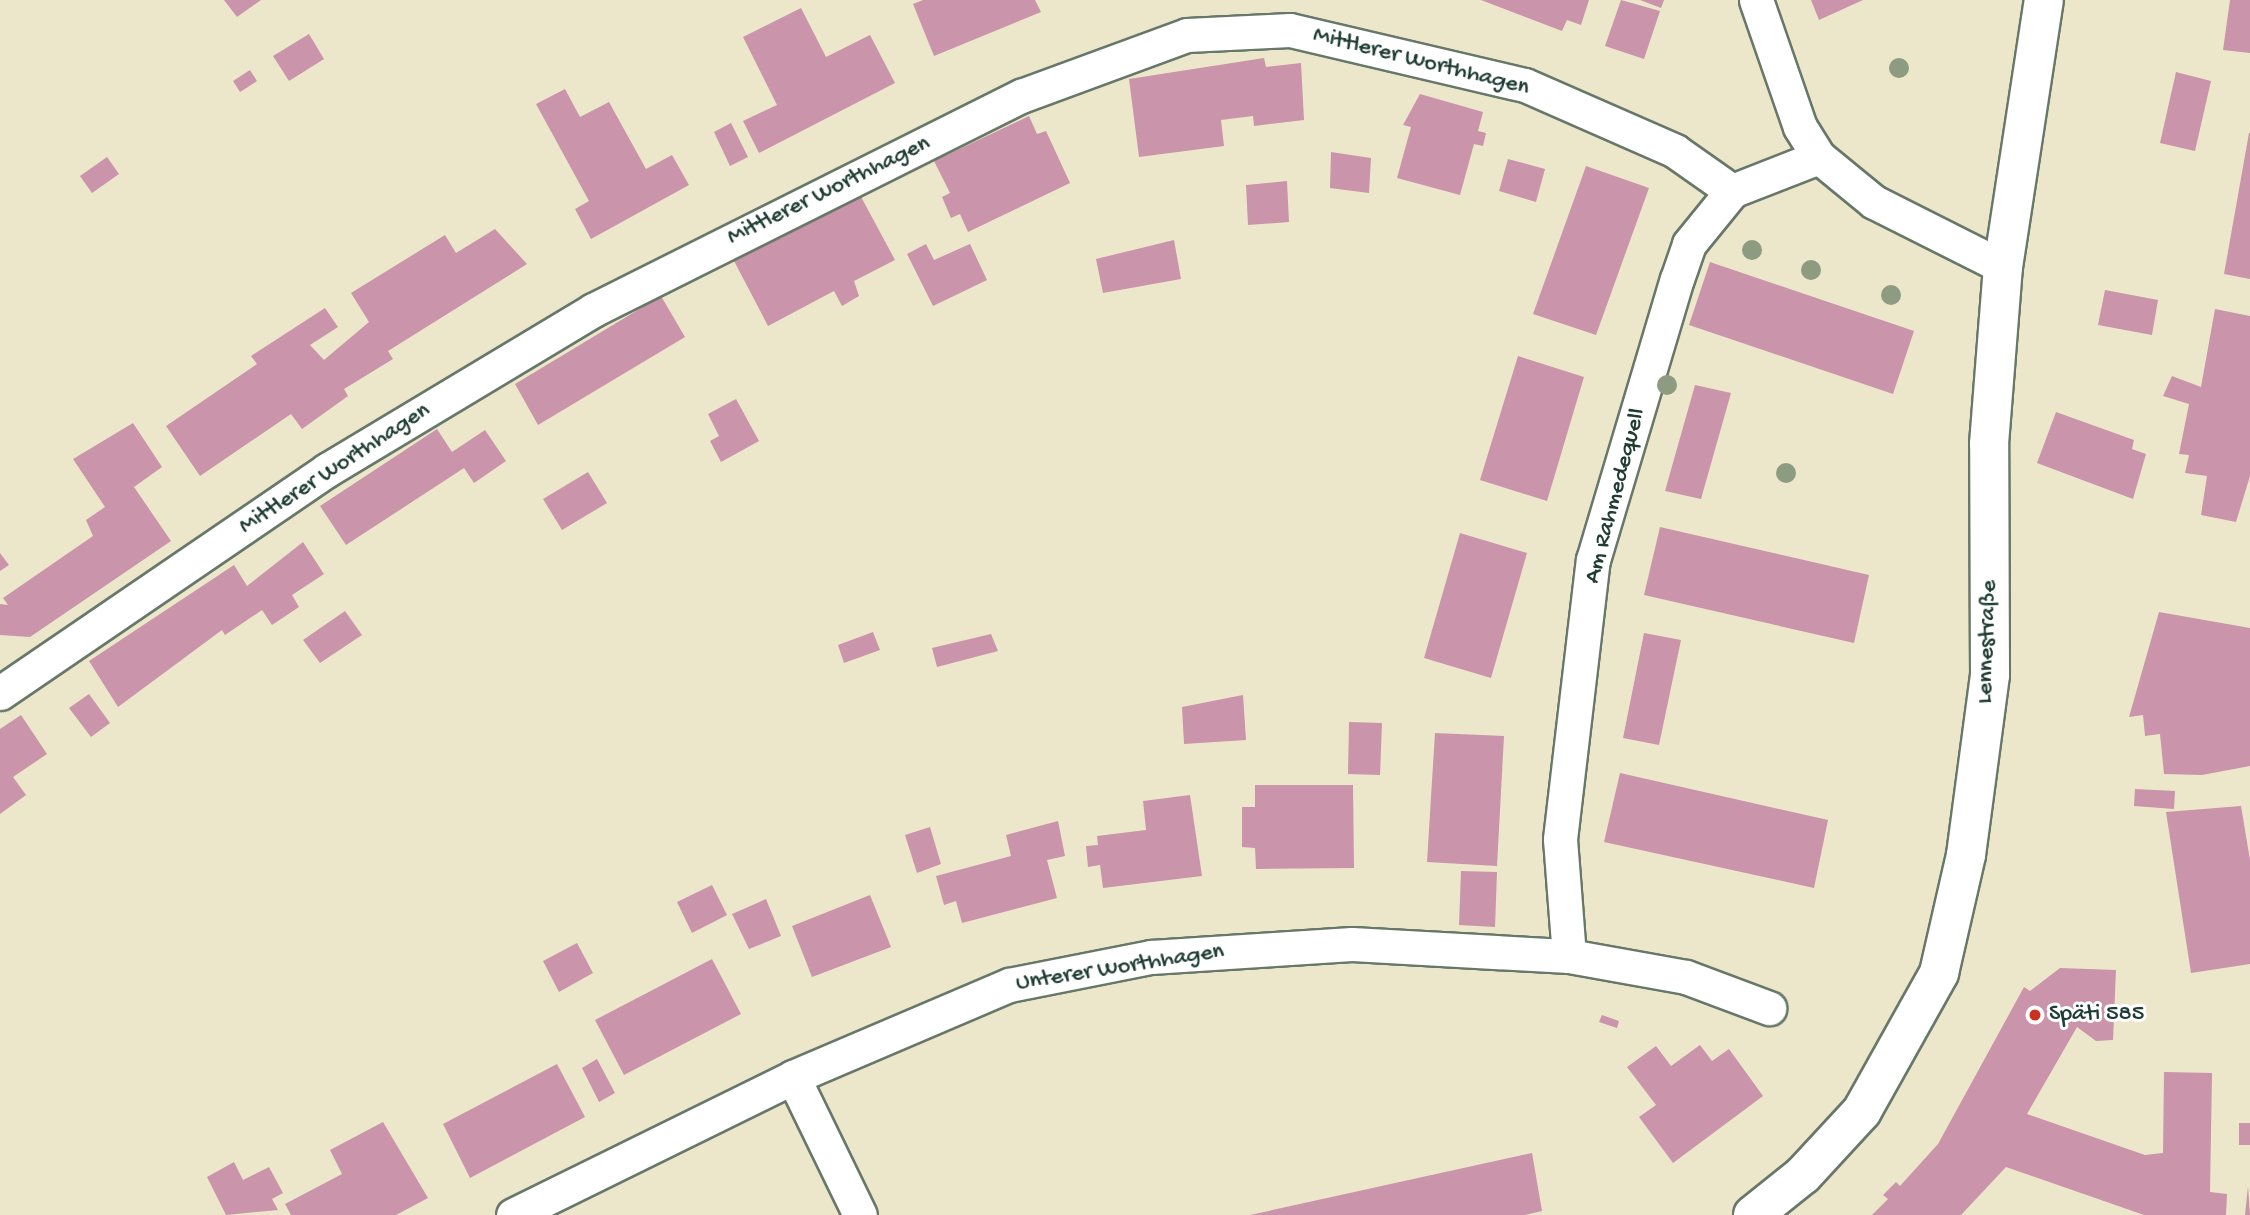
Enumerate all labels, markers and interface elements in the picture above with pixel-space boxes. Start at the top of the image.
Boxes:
street label: Mittlerer Worthhagen [1310,21,1532,103]
street label: Mittlerer Worthhagen [723,129,935,253]
street label: Mittlerer Worthhagen [234,397,436,541]
street label: Am Rahmedequell [1579,405,1653,587]
street label: Lennestraße [1971,580,2005,704]
street label: Unterer Worthhagen [1014,937,1226,999]
place label: Späti 585 [2049,1001,2144,1029]
marker: Späti 585 [2027,1007,2043,1023]

